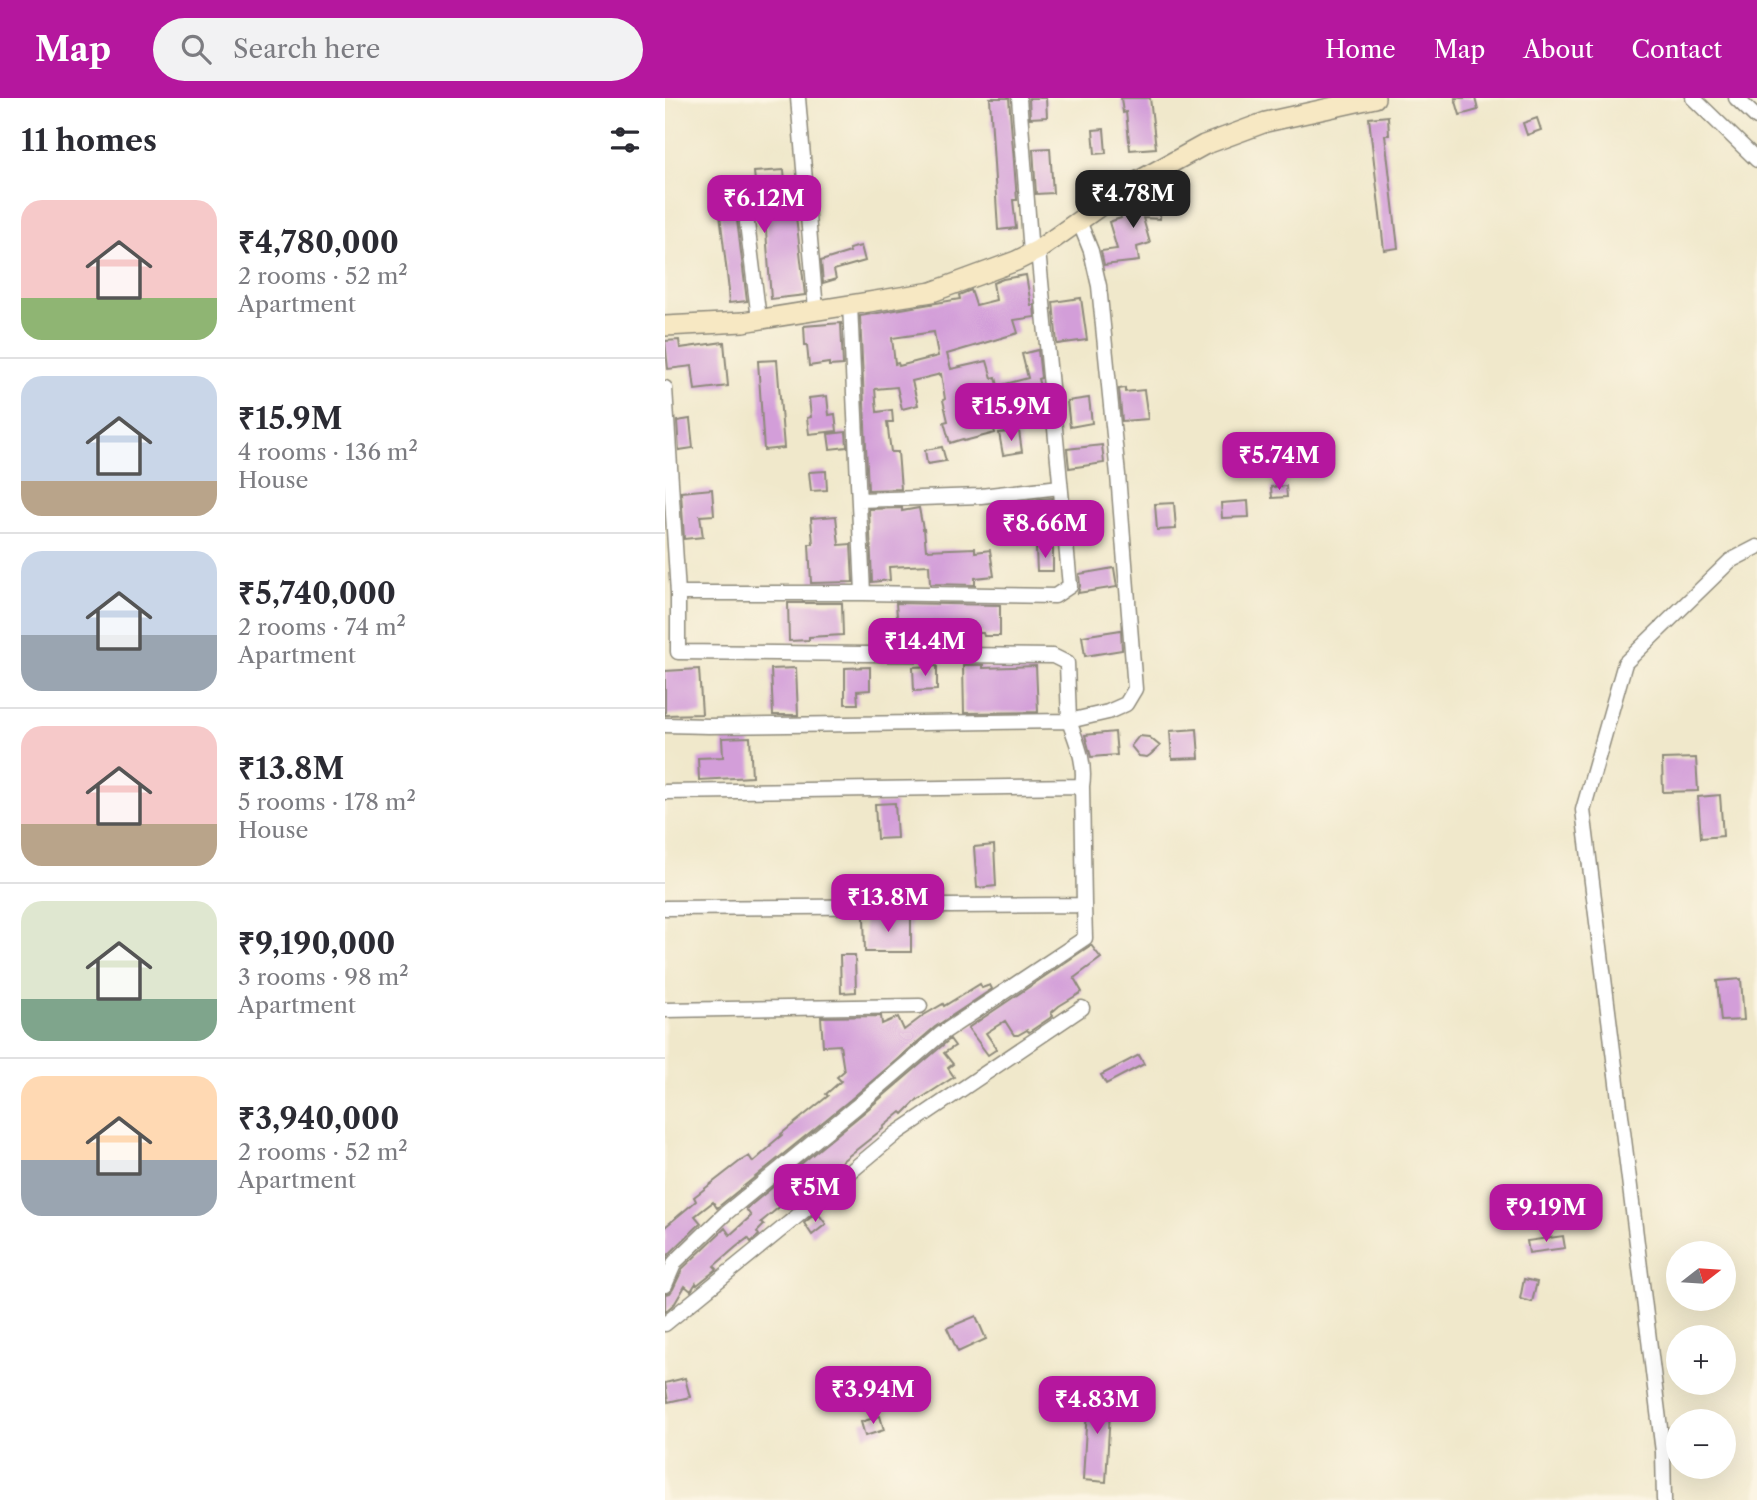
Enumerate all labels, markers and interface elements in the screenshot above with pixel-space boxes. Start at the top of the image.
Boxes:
search box [153,18,643,81]
text: Map [35,29,111,70]
icon: search [177,30,215,68]
text: Search here [233,33,380,65]
text: Home [1325,35,1396,64]
text: Map [1434,35,1485,64]
text: About [1523,35,1594,64]
text: Contact [1632,35,1722,64]
icon: filters [606,121,644,159]
text: 11 homes [21,122,157,159]
pin: ₹4.78M [1076,170,1190,230]
pin: ₹6.12M [707,176,821,235]
text: ₹4.78M [1091,179,1175,207]
text: ₹6.12M [723,184,805,212]
text: ₹4,780,000 [238,224,399,261]
icon: home [77,228,161,312]
text: 2 rooms · 52 m² [238,262,408,290]
text: Apartment [238,290,356,318]
pin: ₹15.9M [954,384,1068,443]
text: ₹15.9M [971,392,1051,420]
text: ₹15.9M [238,400,343,437]
icon: home [77,404,161,488]
pin: ₹5.74M [1222,432,1336,492]
text: 4 rooms · 136 m² [238,438,418,466]
text: ₹5.74M [1238,441,1320,469]
text: House [238,466,308,494]
pin: ₹8.66M [988,500,1102,560]
text: ₹8.66M [1002,509,1088,537]
text: ₹5,740,000 [238,575,396,612]
icon: home [77,579,161,663]
text: 2 rooms · 74 m² [238,613,406,641]
pin: ₹14.4M [868,618,982,678]
text: ₹14.4M [884,627,966,655]
text: Apartment [238,641,356,669]
text: ₹13.8M [238,750,344,787]
icon: home [77,754,161,838]
text: 5 rooms · 178 m² [238,788,416,816]
text: House [238,816,308,844]
pin: ₹13.8M [831,874,945,934]
text: ₹13.8M [847,883,929,911]
text: ₹9,190,000 [238,925,395,962]
icon: home [77,929,161,1013]
text: 3 rooms · 98 m² [238,963,409,991]
text: Apartment [238,991,356,1019]
text: ₹3,940,000 [238,1100,399,1137]
icon: home [77,1104,161,1188]
text: 2 rooms · 52 m² [238,1138,408,1166]
pin: ₹5M [781,1164,849,1224]
text: Apartment [238,1166,356,1194]
text: ₹5M [790,1173,840,1201]
pin: ₹9.19M [1489,1184,1603,1244]
text: ₹9.19M [1506,1193,1586,1221]
north arrow [1666,1241,1736,1311]
map controls [1666,1241,1736,1479]
button: + [1666,1325,1736,1395]
pin: ₹3.94M [816,1366,930,1426]
text: ₹3.94M [831,1375,915,1403]
pin: ₹4.83M [1040,1376,1154,1436]
text: ₹4.83M [1055,1385,1139,1413]
button: − [1666,1409,1736,1479]

